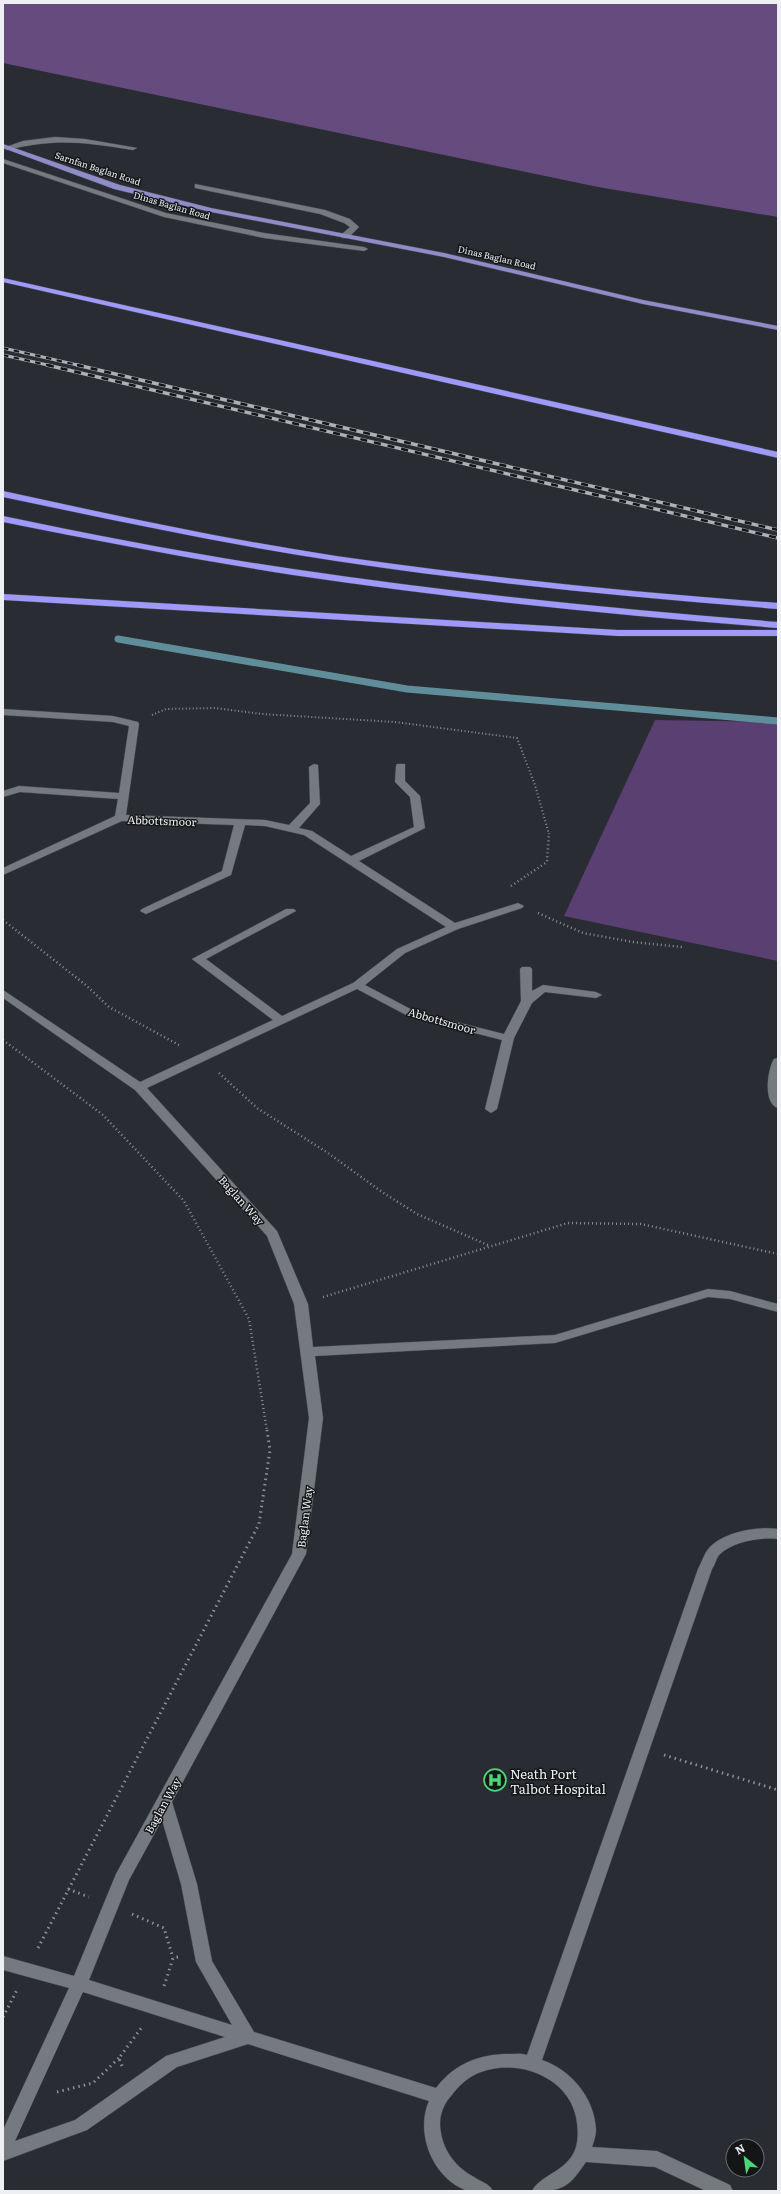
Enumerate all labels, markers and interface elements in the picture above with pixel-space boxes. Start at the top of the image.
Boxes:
street label: Sarnfan Baglan Road [53,148,143,189]
street label: Dinas Baglan Road [132,187,213,223]
street label: Dinas Baglan Road [457,241,538,273]
street label: Abbottsmoor [127,811,198,829]
street label: Abbottsmoor [406,1003,478,1037]
street label: Baglan Way [215,1172,269,1229]
street label: Baglan Way [292,1485,316,1549]
place label: Neath Port Talbot Hospital [510,1764,606,1798]
hospital icon: Neath Port Talbot Hospital [482,1767,508,1793]
street label: Baglan Way [140,1774,184,1836]
north arrow [725,2138,765,2178]
text: N [732,2139,748,2158]

